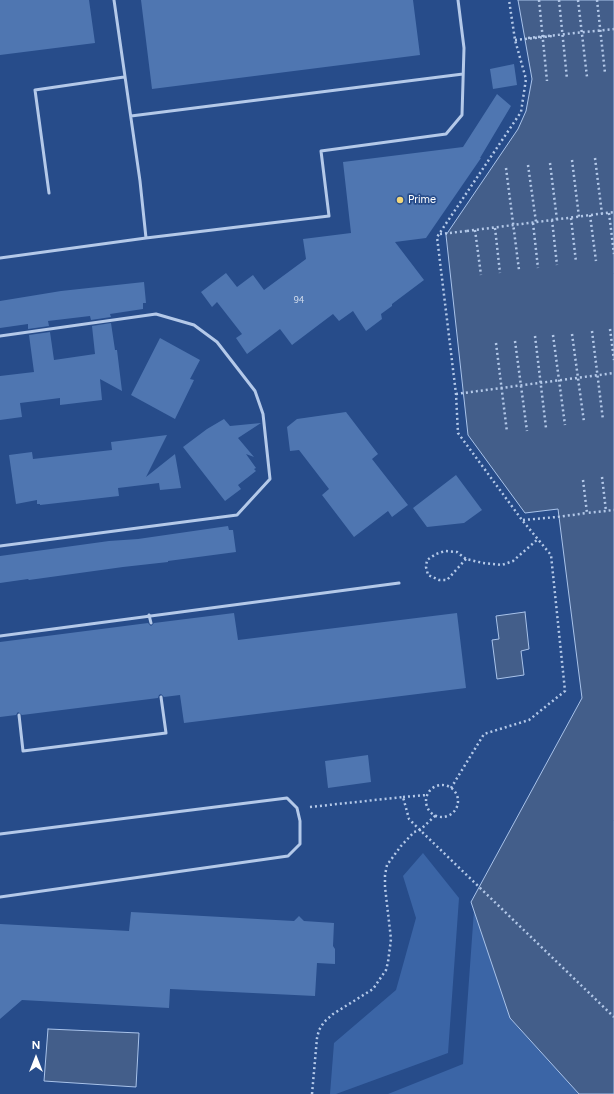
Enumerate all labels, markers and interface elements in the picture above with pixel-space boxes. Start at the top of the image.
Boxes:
place label: Prime [408,193,436,207]
marker: Prime [395,195,405,205]
house number: 94 [294,295,304,305]
north arrow [16,1038,56,1078]
text: N [32,1039,40,1052]

